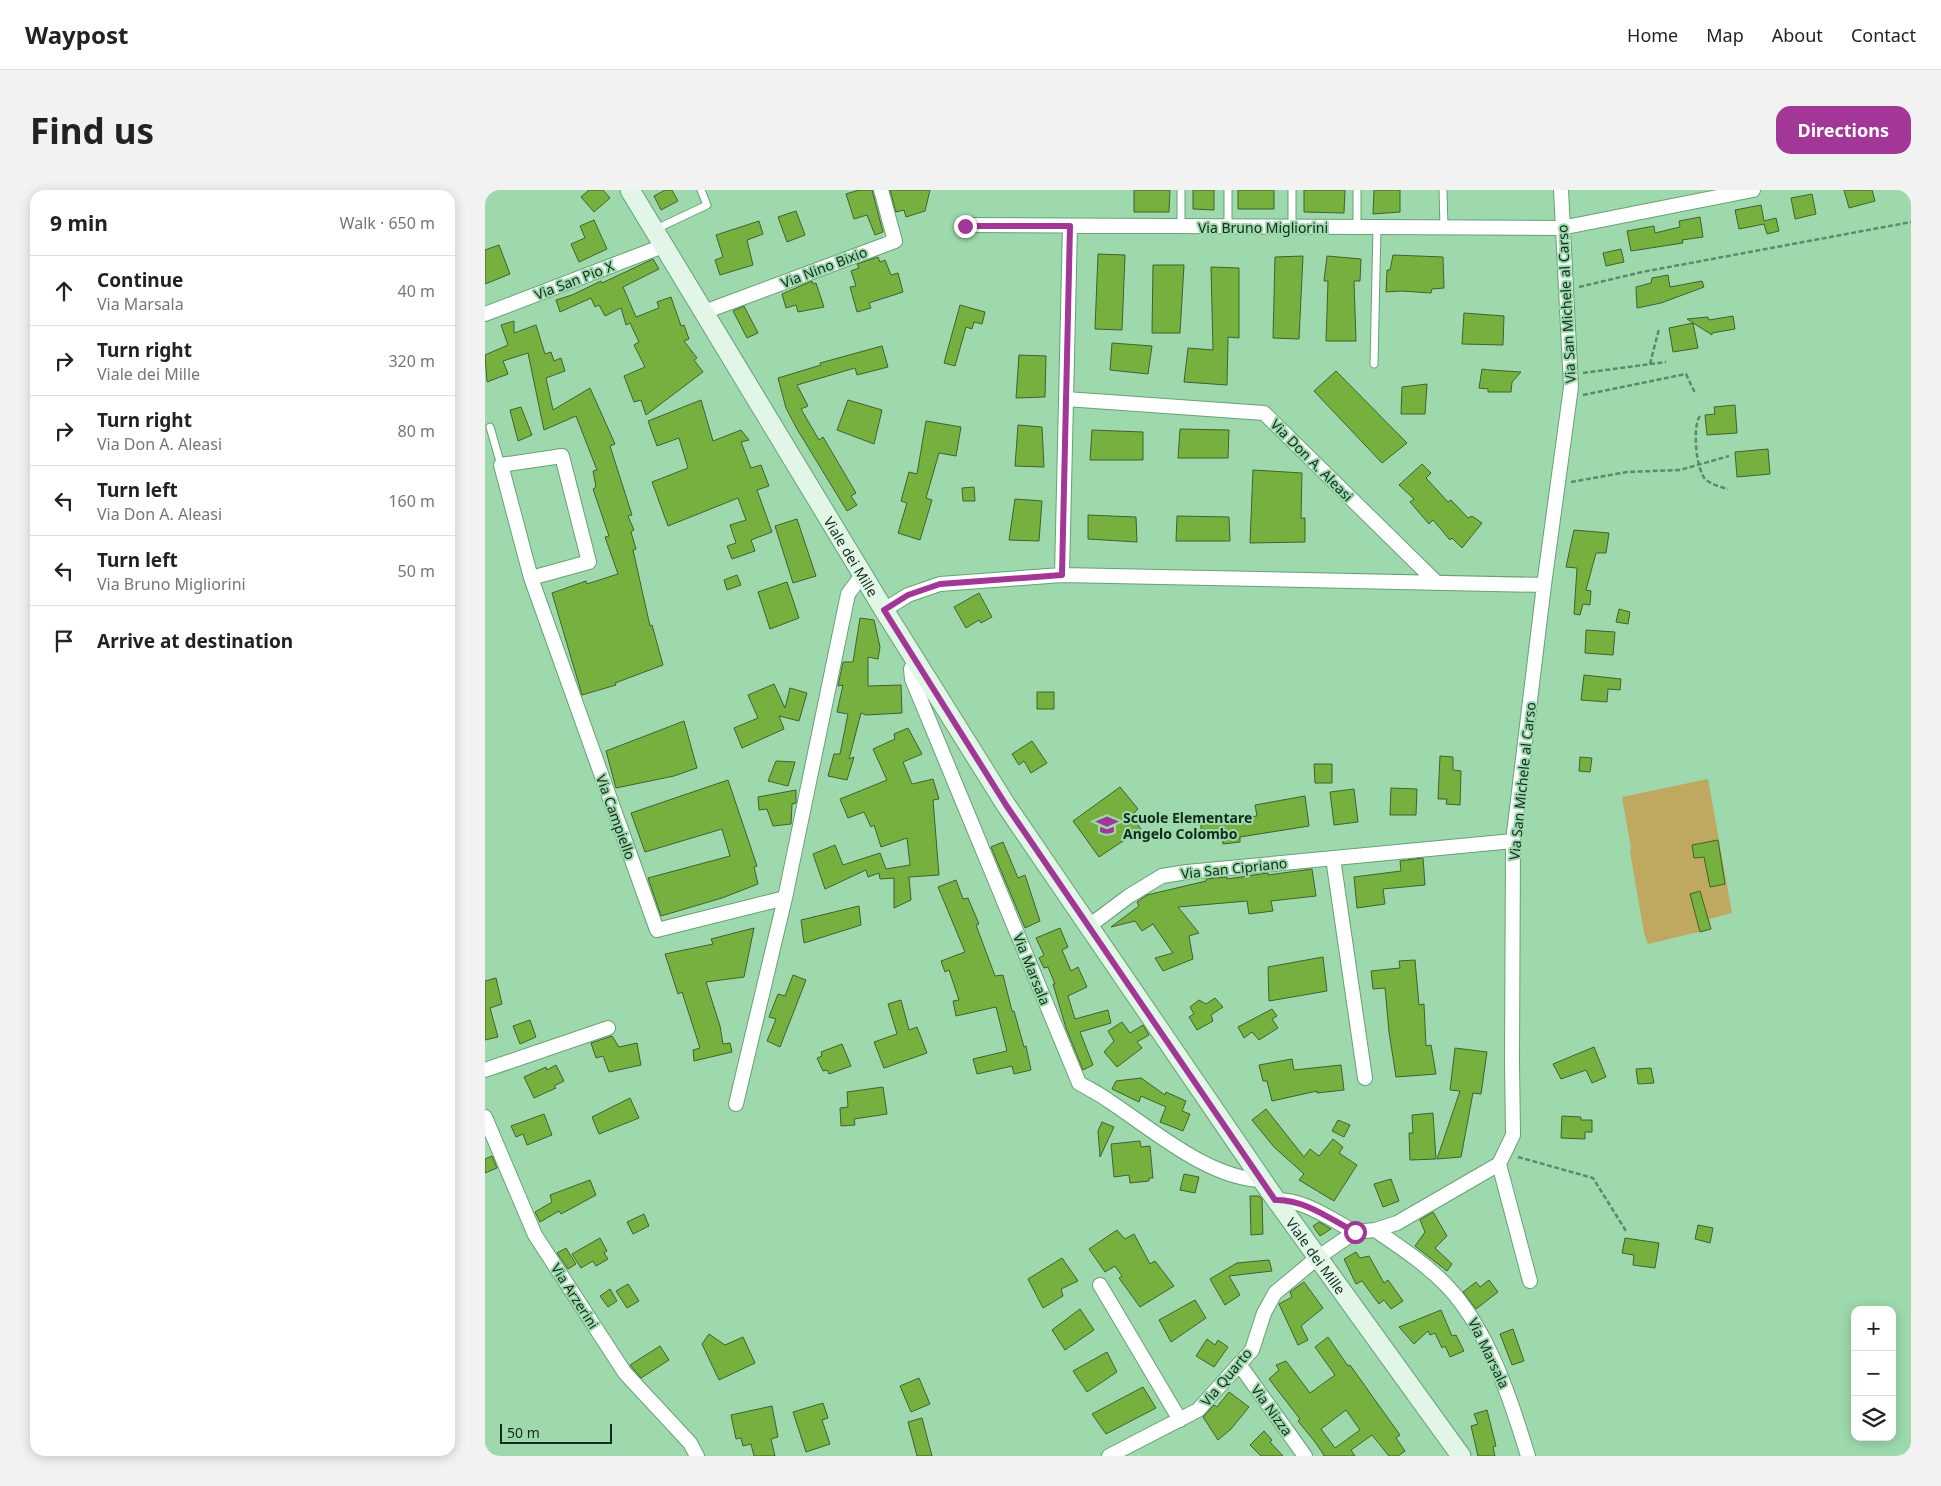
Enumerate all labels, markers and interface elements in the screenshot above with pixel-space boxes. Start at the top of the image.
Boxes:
text: Waypost [25,18,128,51]
text: Home [1627,23,1678,47]
text: Map [1706,23,1744,47]
text: About [1772,23,1823,47]
text: Contact [1851,23,1916,47]
button: Directions [1776,106,1911,154]
text: Find us [30,107,154,154]
text: 9 min [50,209,108,237]
text: Walk · 650 m [340,212,435,234]
route end [954,215,977,238]
street label: Via Bruno Migliorini [1198,218,1328,237]
street label: Via San Michele al Carso [1552,224,1580,384]
street label: Via Nino Bixio [778,242,870,292]
street label: Via San Pio X [532,256,617,304]
text: Continue [97,267,183,293]
icon: ahead [50,277,78,305]
text: 40 m [398,280,435,302]
text: Via Marsala [97,293,184,315]
text: Turn right [97,337,192,363]
icon: right [50,347,78,375]
text: 320 m [388,350,435,372]
text: Viale dei Mille [97,363,200,385]
text: Turn right [97,407,192,433]
street label: Via Don A. Aleasi [1267,415,1357,505]
icon: right [50,417,78,445]
text: 80 m [398,420,435,442]
text: Via Don A. Aleasi [97,433,222,455]
text: Turn left [97,477,178,503]
icon: left [50,487,78,515]
text: 160 m [388,490,435,512]
text: Via Don A. Aleasi [97,503,222,525]
street label: Viale dei Mille [820,513,883,600]
text: Turn left [97,547,178,573]
icon: left [50,557,78,585]
text: 50 m [398,560,435,582]
text: Via Bruno Migliorini [97,573,246,595]
icon: arrive [50,627,78,655]
text: Arrive at destination [97,628,293,654]
street label: Via San Michele al Carso [1504,701,1540,861]
street label: Via Campiello [592,772,640,862]
place label: Scuole Elementare Angelo Colombo [1123,808,1252,843]
school or university icon: Scuole Elementare Angelo Colombo [1094,812,1120,838]
street label: Via San Cipriano [1180,853,1288,883]
street label: Via Marsala [1009,930,1055,1008]
street label: Viale dei Mille [1282,1213,1351,1298]
route start [1344,1221,1367,1244]
street label: Via Arzerini [547,1260,603,1332]
map controls [1851,1306,1896,1441]
button: + [1851,1306,1896,1351]
street label: Via Marsala [1464,1315,1514,1391]
street label: Via Quarto [1196,1344,1256,1410]
button: − [1851,1351,1896,1396]
street label: Via Nizza [1247,1381,1297,1439]
button: layers [1851,1396,1896,1441]
scale bar [500,1421,613,1444]
text: 50 m [507,1423,540,1442]

